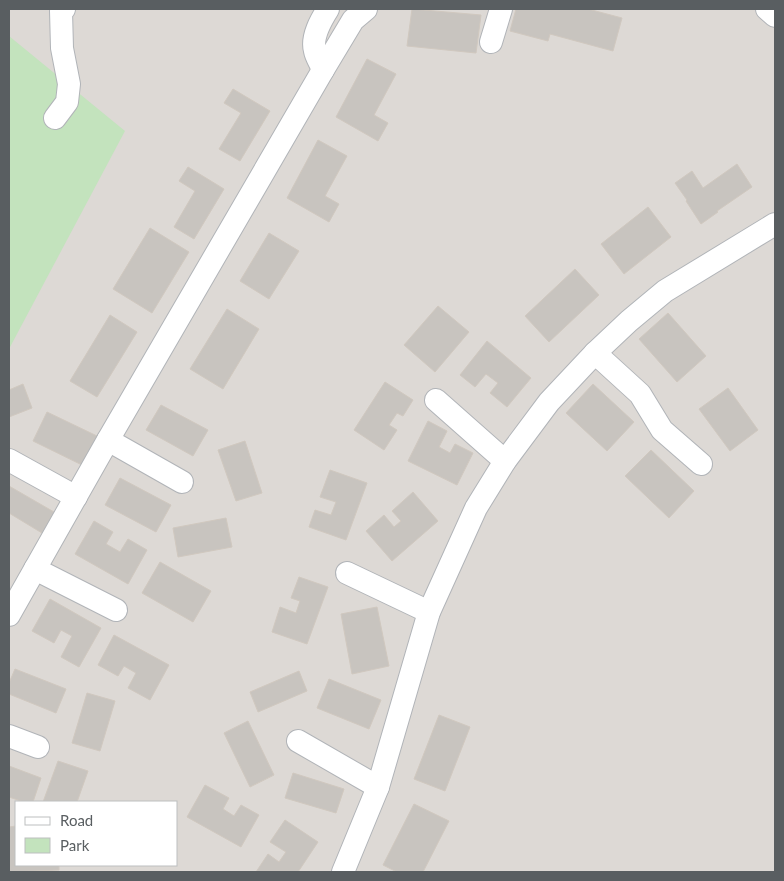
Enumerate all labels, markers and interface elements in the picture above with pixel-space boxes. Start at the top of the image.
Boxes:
legend [15,801,178,866]
text: Road [60,811,93,829]
text: Park [60,836,90,854]

